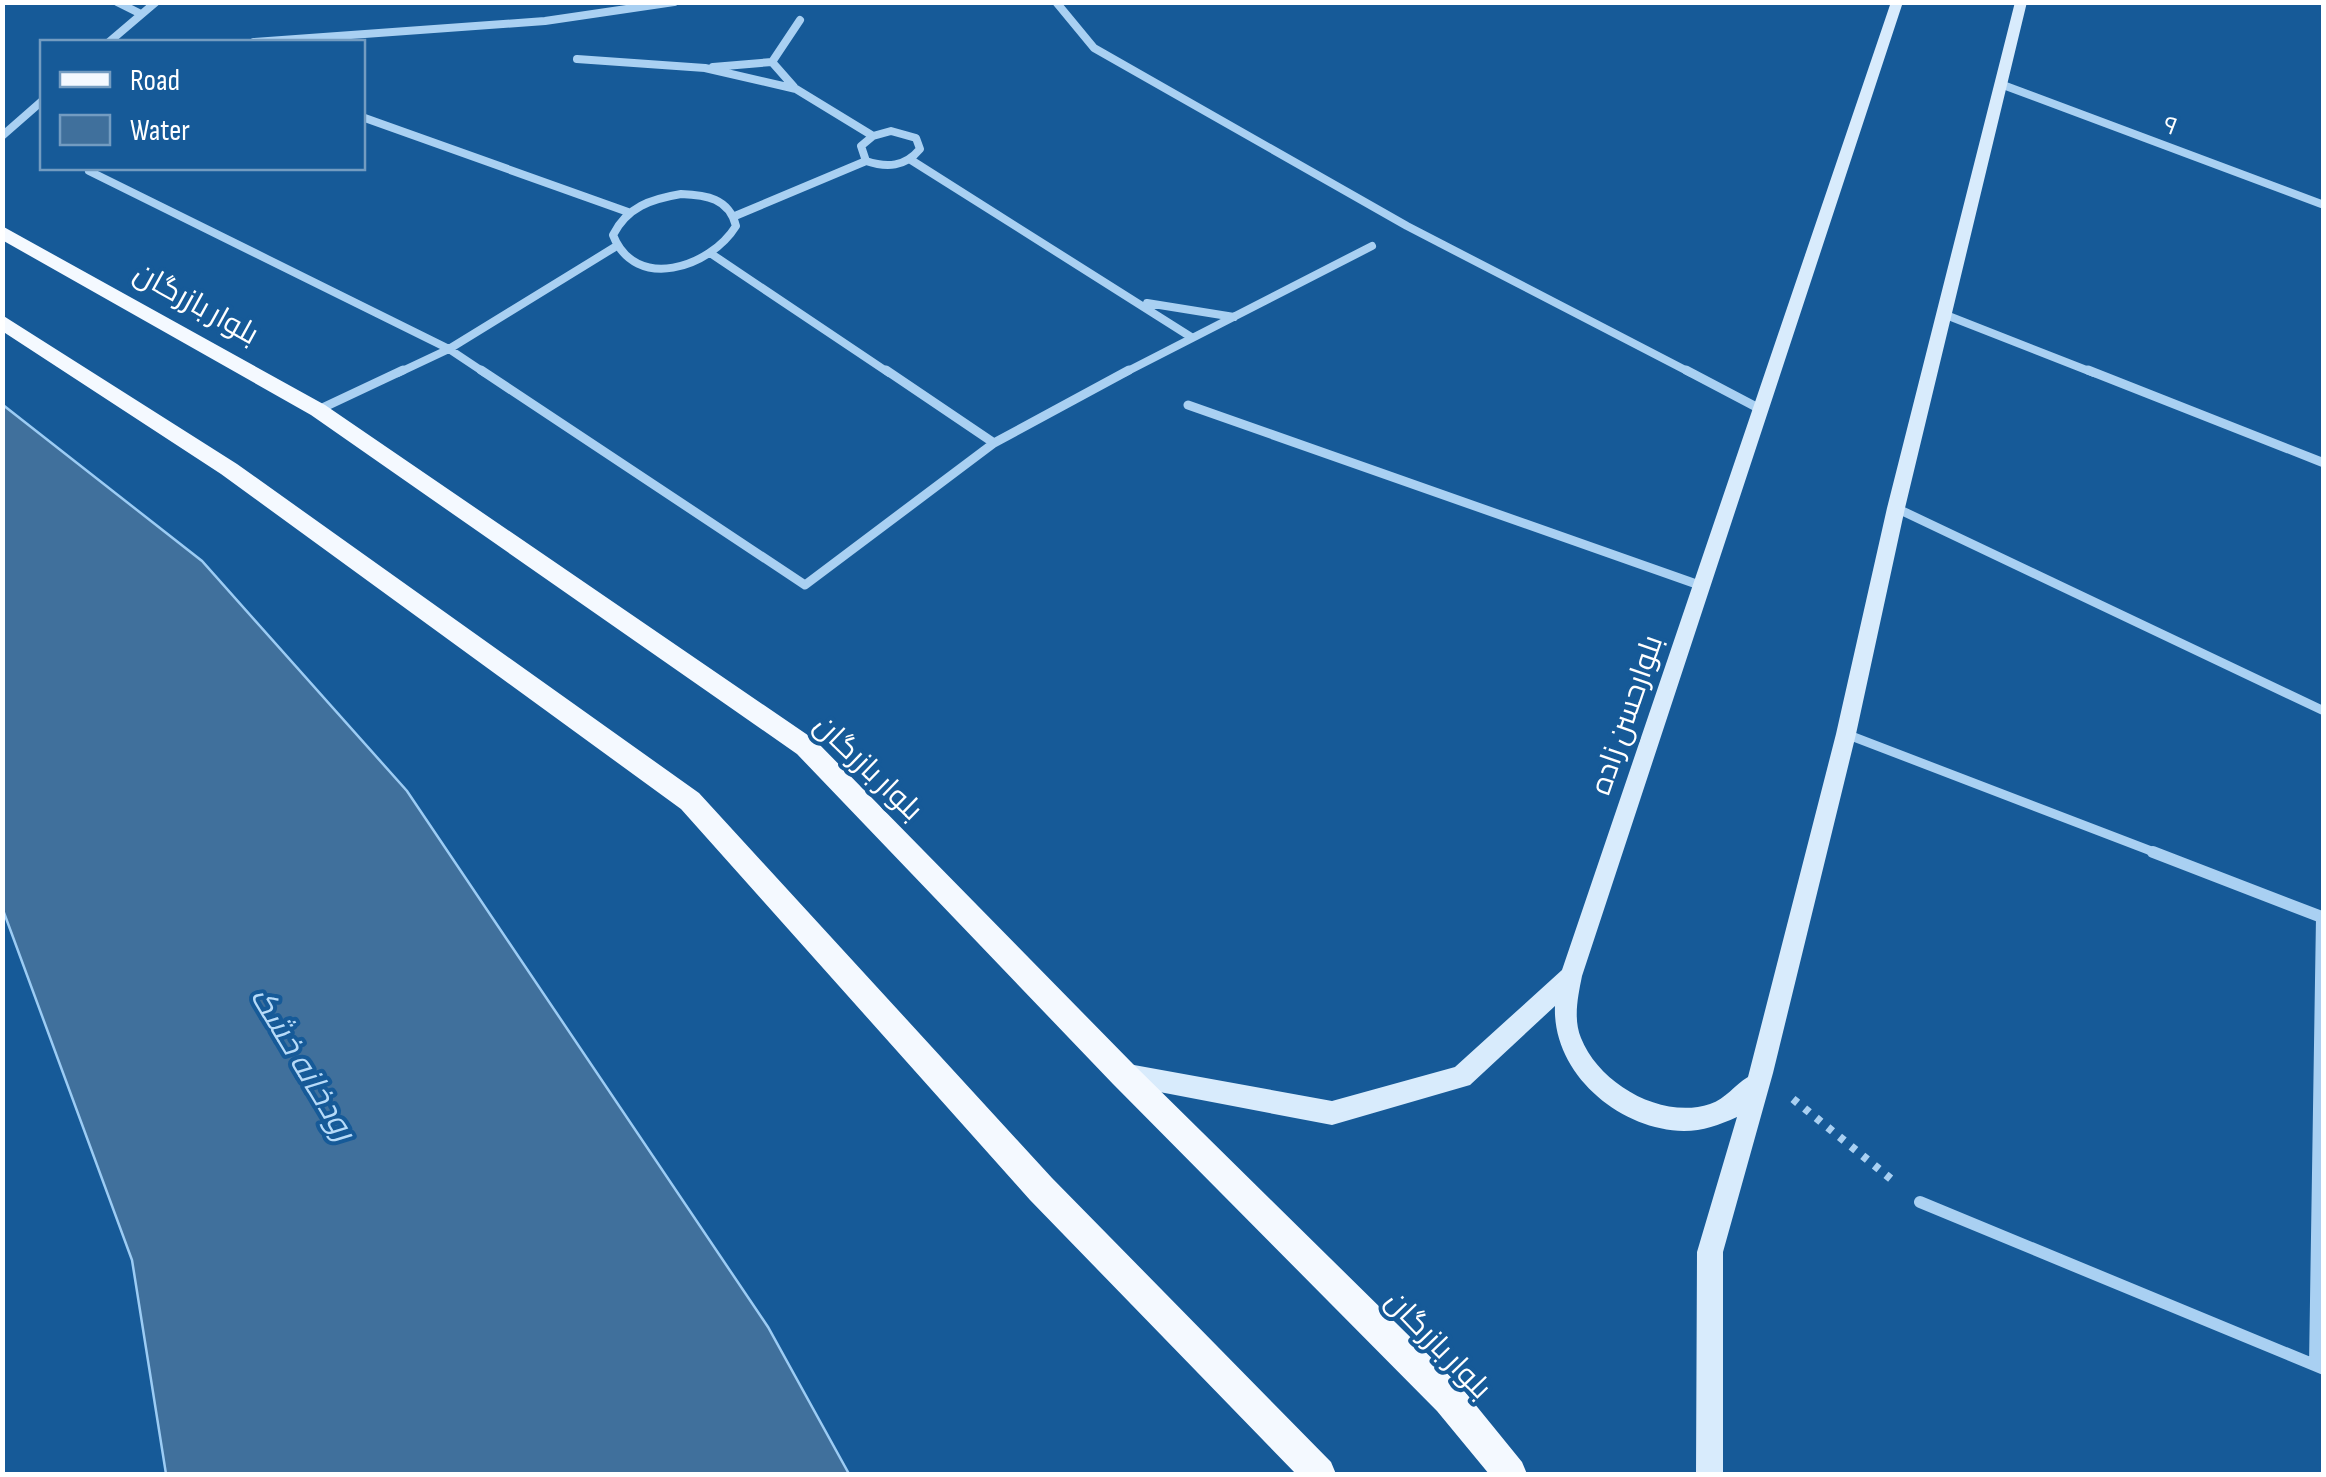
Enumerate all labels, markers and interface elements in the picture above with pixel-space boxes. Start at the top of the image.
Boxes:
legend [40,40,365,170]
text: Road [130,63,180,99]
street label: ۹ [2158,109,2182,143]
text: Water [130,113,190,149]
street label: بلوار بازرگان [127,255,265,353]
street label: بلوارحسن زاده [1583,631,1671,799]
street label: بلوار بازرگان [806,707,930,829]
water label: رودخانه خشک [241,980,364,1150]
street label: بلوار بازرگان [1377,1283,1499,1407]

